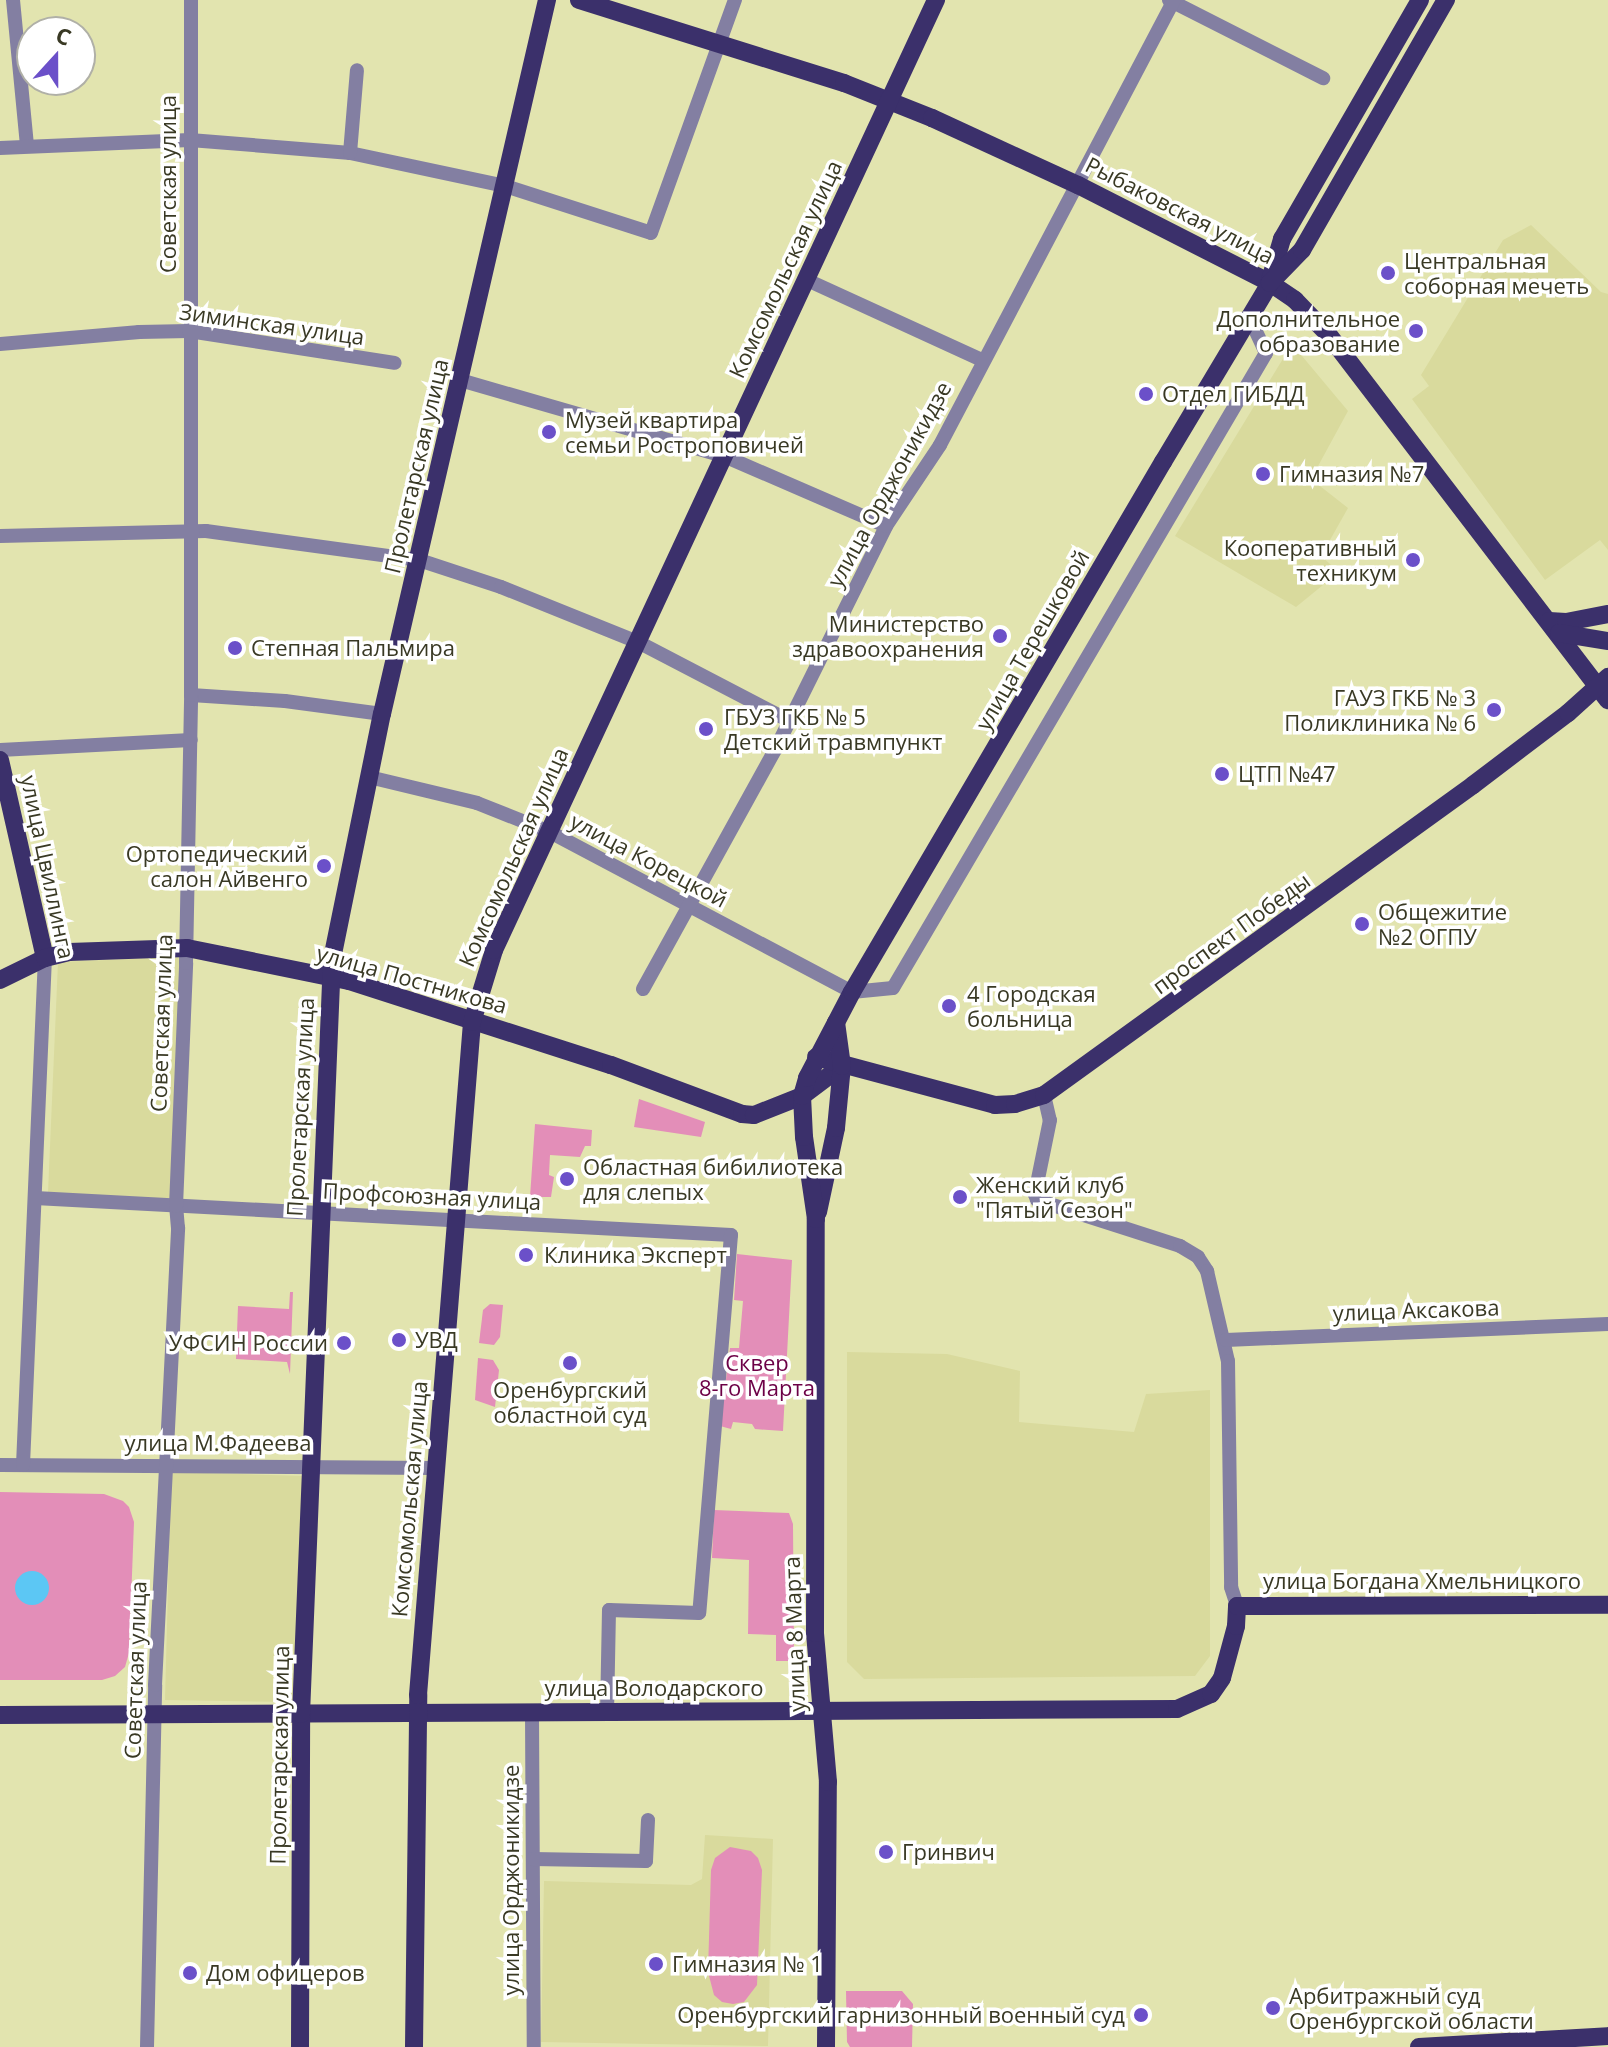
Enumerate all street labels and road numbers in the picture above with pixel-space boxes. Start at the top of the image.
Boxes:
street label: Советская улица [155,95,181,273]
street label: Рыбаковская улица [1081,151,1279,269]
street label: Комсомольская улица [723,156,847,382]
street label: Зиминская улица [178,298,366,350]
street label: Пролетарская улица [378,356,454,576]
street label: улица Орджоникидзе [822,377,956,591]
street label: улица Терешковой [970,545,1094,735]
street label: Комсомольская улица [453,743,573,971]
street label: улица Цвиллинга [16,773,80,961]
street label: улица Корецкой [566,807,732,913]
street label: проспект Победы [1147,867,1315,999]
street label: Советская улица [145,934,177,1112]
street label: улица Постникова [314,939,510,1019]
street label: Пролетарская улица [281,997,319,1217]
street label: Профсоюзная улица [322,1177,542,1215]
street label: улица Аксакова [1332,1294,1500,1326]
street label: Комсомольская улица [386,1380,432,1618]
street label: улица М.Фадеева [125,1430,311,1456]
street label: улица 8 Марта [778,1556,810,1712]
street label: улица Богдана Хмельницкого [1263,1568,1581,1594]
street label: Советская улица [119,1581,151,1759]
street label: Пролетарская улица [264,1645,294,1865]
street label: улица Володарского [545,1675,763,1701]
street label: улица Орджоникидзе [498,1765,524,1995]

